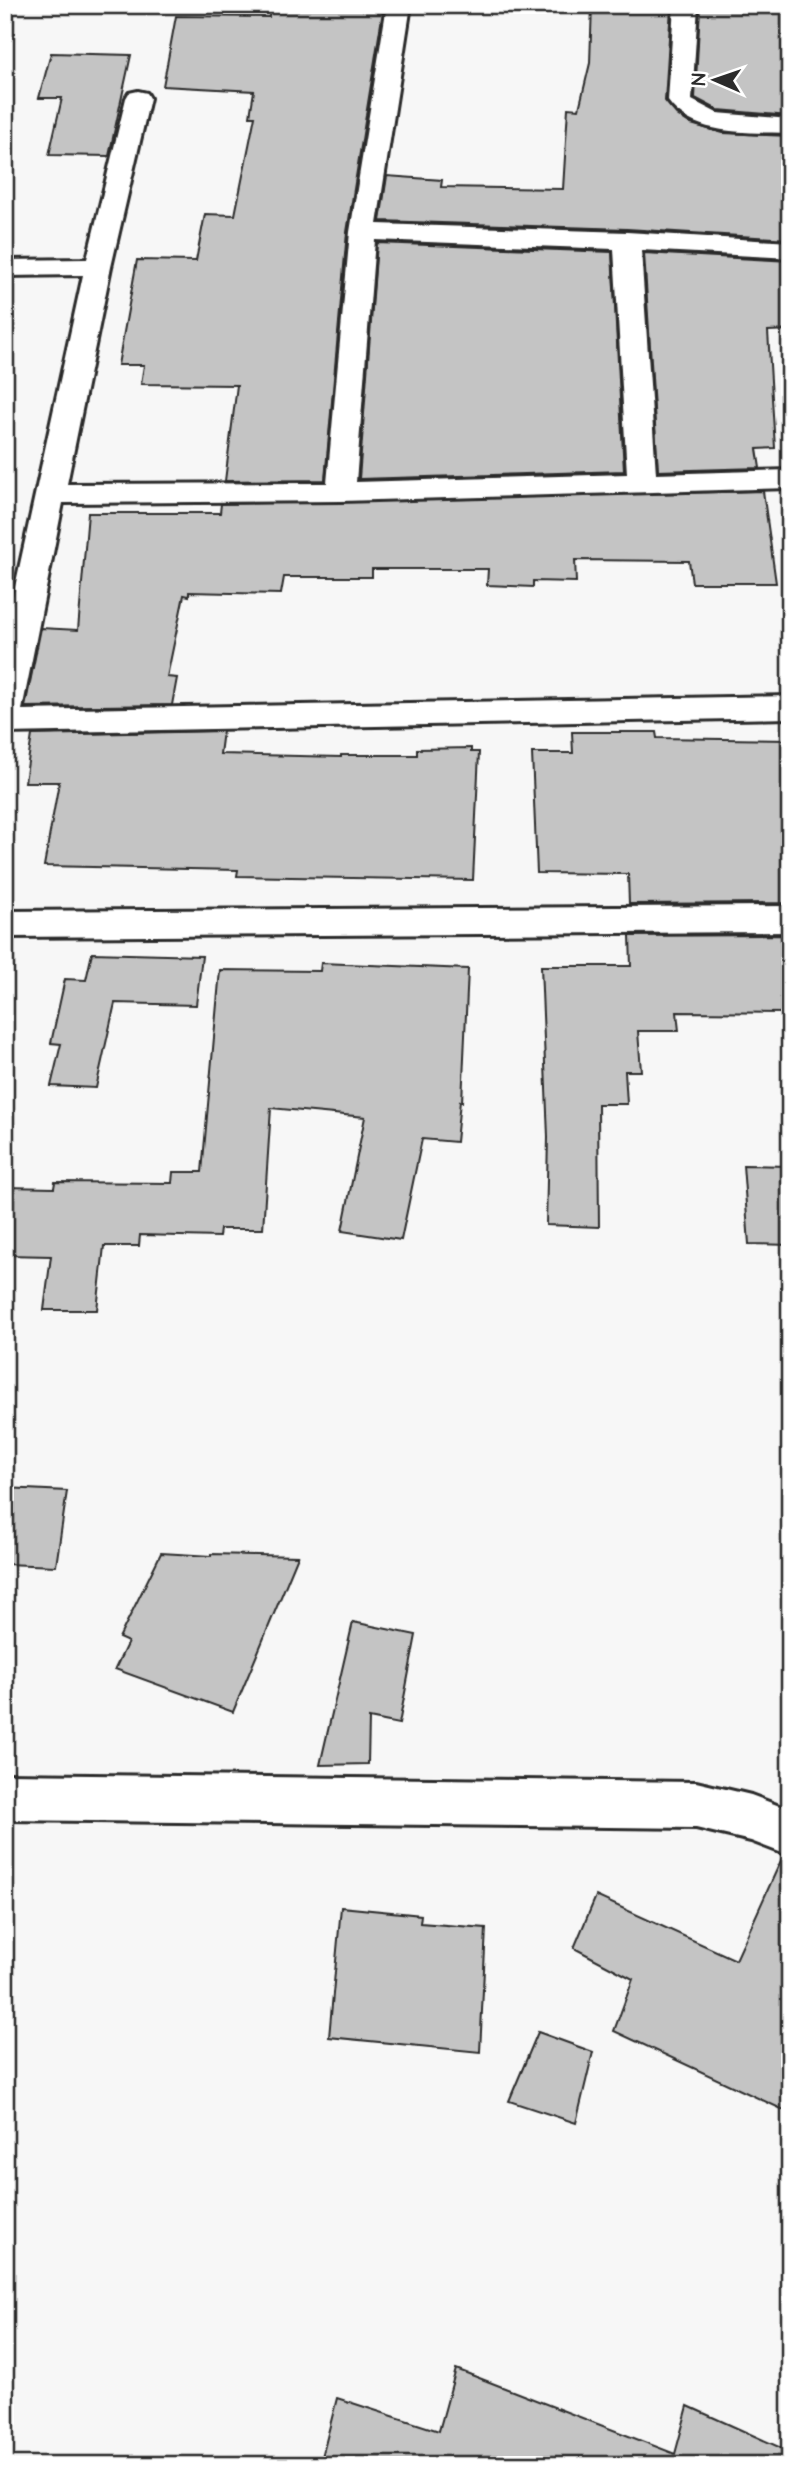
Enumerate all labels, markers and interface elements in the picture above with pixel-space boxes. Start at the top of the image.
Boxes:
north arrow [680,46,750,116]
text: N [686,73,713,86]

